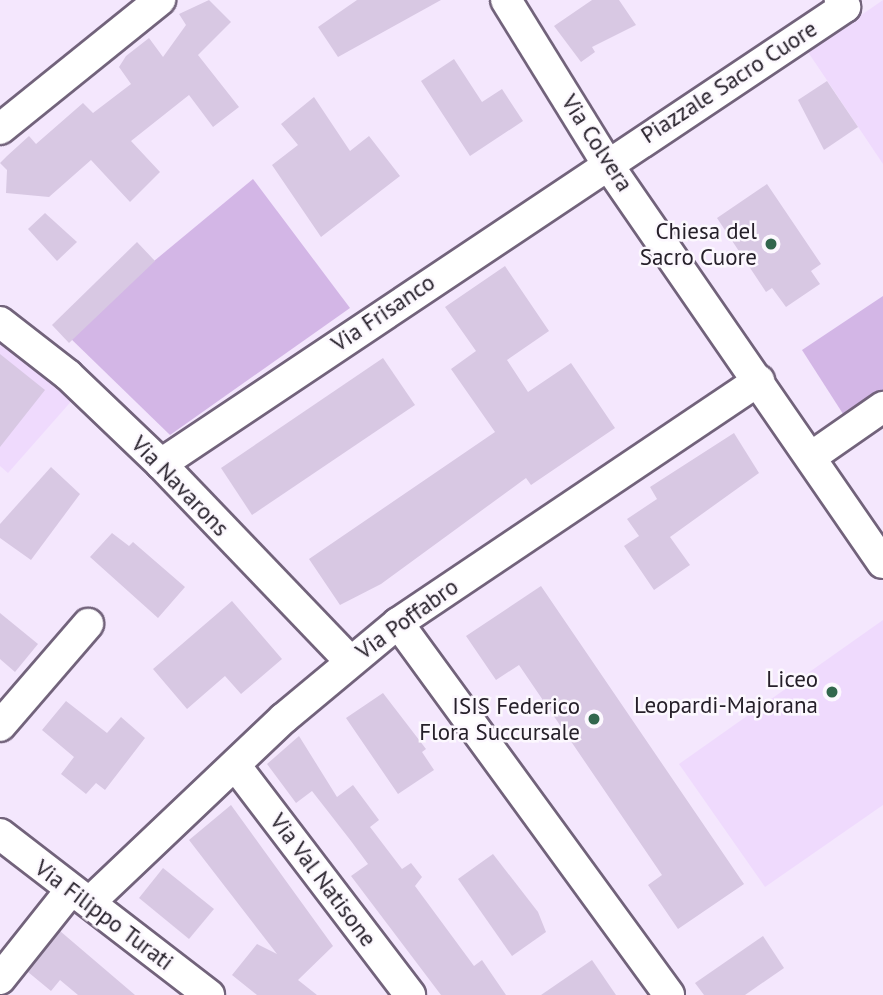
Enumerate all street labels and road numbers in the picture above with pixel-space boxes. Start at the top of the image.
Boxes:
street label: Piazzale Sacro Cuore [636,15,822,149]
street label: Via Colvera [556,89,638,197]
street label: Via Frisanco [326,268,440,358]
street label: Via Navarons [125,430,235,542]
street label: Via Poffabro [351,573,463,665]
street label: Via Val Natisone [264,808,382,952]
street label: Via Filippo Turati [29,854,179,976]

